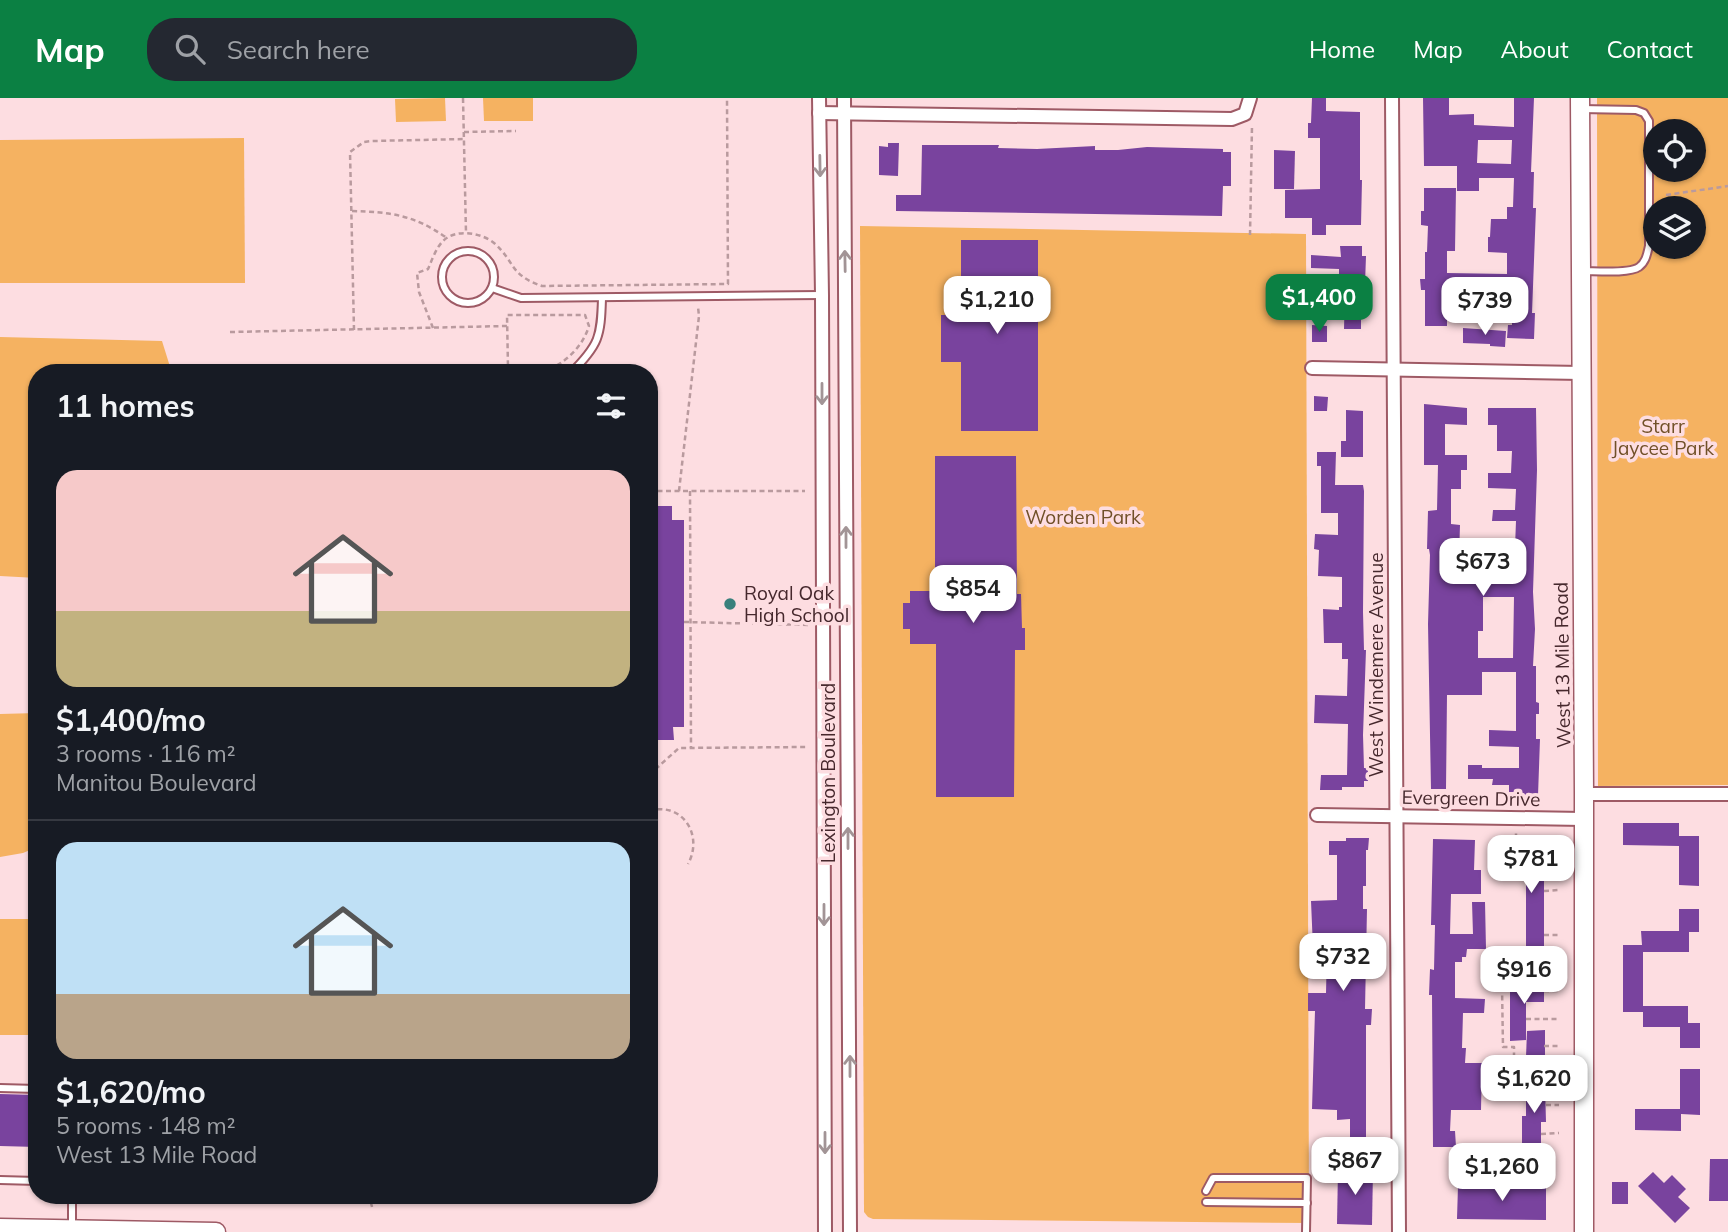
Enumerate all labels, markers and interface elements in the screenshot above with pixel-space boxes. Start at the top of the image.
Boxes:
search box [147,18,637,81]
text: Map [35,29,105,70]
icon: search [171,30,209,68]
text: Search here [227,33,370,66]
text: Home [1309,34,1375,64]
text: Map [1413,34,1463,64]
text: About [1501,34,1569,64]
text: Contact [1607,34,1693,64]
map controls [1643,119,1706,259]
button: locate [1643,119,1706,182]
one-way arrow [813,154,827,177]
button: layers [1643,196,1706,259]
one-way arrow [838,250,852,273]
pin: $1,400 [1262,274,1376,334]
pin: $1,210 [940,276,1054,336]
pin: $739 [1444,278,1526,337]
text: $1,400 [1282,282,1356,311]
text: $1,210 [960,284,1034,313]
text: $739 [1457,285,1513,314]
one-way arrow [815,382,829,405]
text: 11 homes [56,387,195,425]
icon: filters [592,387,630,425]
park label: Starr Jaycee Park [1612,414,1714,460]
park label: Worden Park [1025,505,1141,529]
icon: home [280,516,406,642]
one-way arrow [839,526,853,549]
pin: $673 [1442,538,1524,598]
text: $673 [1455,546,1511,575]
street label: West Windemere Avenue [1364,552,1388,778]
pin: $854 [932,566,1014,625]
text: $854 [945,573,1001,602]
place label: Royal Oak High School [744,581,849,627]
street label: West 13 Mile Road [1549,582,1575,748]
marker: Royal Oak High School [722,596,738,612]
street label: Lexington Boulevard [816,683,840,863]
text: $1,400/mo [56,701,206,739]
text: 3 rooms · 116 m² [56,739,236,768]
text: Manitou Boulevard [56,768,257,797]
street label: Evergreen Drive [1401,785,1541,811]
one-way arrow [841,827,855,850]
pin: $781 [1490,836,1572,895]
text: $781 [1503,843,1559,872]
icon: home [280,888,406,1014]
one-way arrow [817,903,831,926]
pin: $732 [1302,934,1384,993]
text: $732 [1315,941,1371,970]
pin: $916 [1483,946,1565,1006]
text: $916 [1496,954,1552,983]
one-way arrow [843,1055,856,1078]
pin: $1,620 [1477,1056,1591,1115]
text: $1,620 [1497,1063,1571,1092]
text: $1,620/mo [56,1073,206,1111]
text: 5 rooms · 148 m² [56,1111,236,1140]
one-way arrow [818,1131,832,1154]
pin: $867 [1314,1138,1396,1197]
text: West 13 Mile Road [56,1140,257,1169]
pin: $1,260 [1445,1144,1559,1203]
text: $867 [1327,1145,1383,1174]
text: $1,260 [1465,1151,1539,1180]

